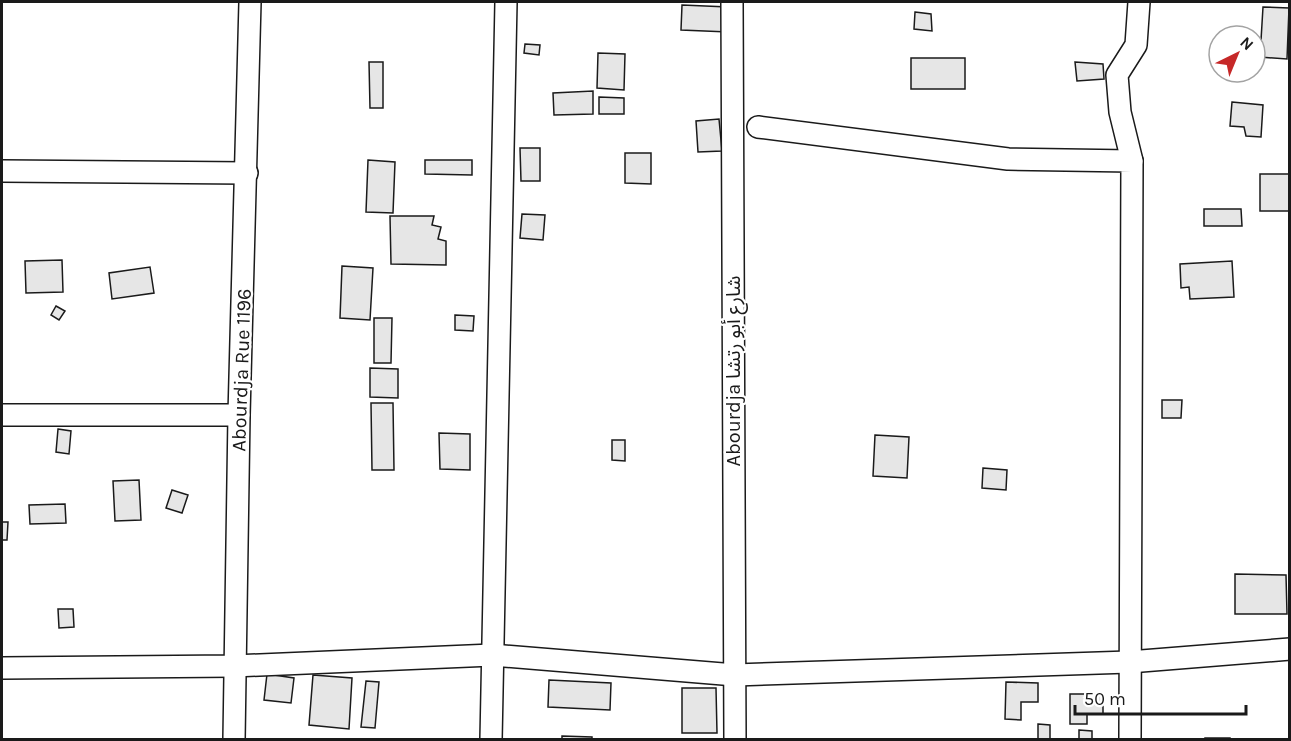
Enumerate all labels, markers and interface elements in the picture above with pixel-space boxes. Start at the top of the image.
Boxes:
north arrow [1207,24,1267,84]
text: N [1236,33,1258,54]
street label: Abourdja شارع أبو رتشا [721,275,748,467]
street label: Abourdja Rue 1196 [227,288,256,452]
scale bar [1075,678,1246,716]
text: 50 m [1084,688,1126,710]

